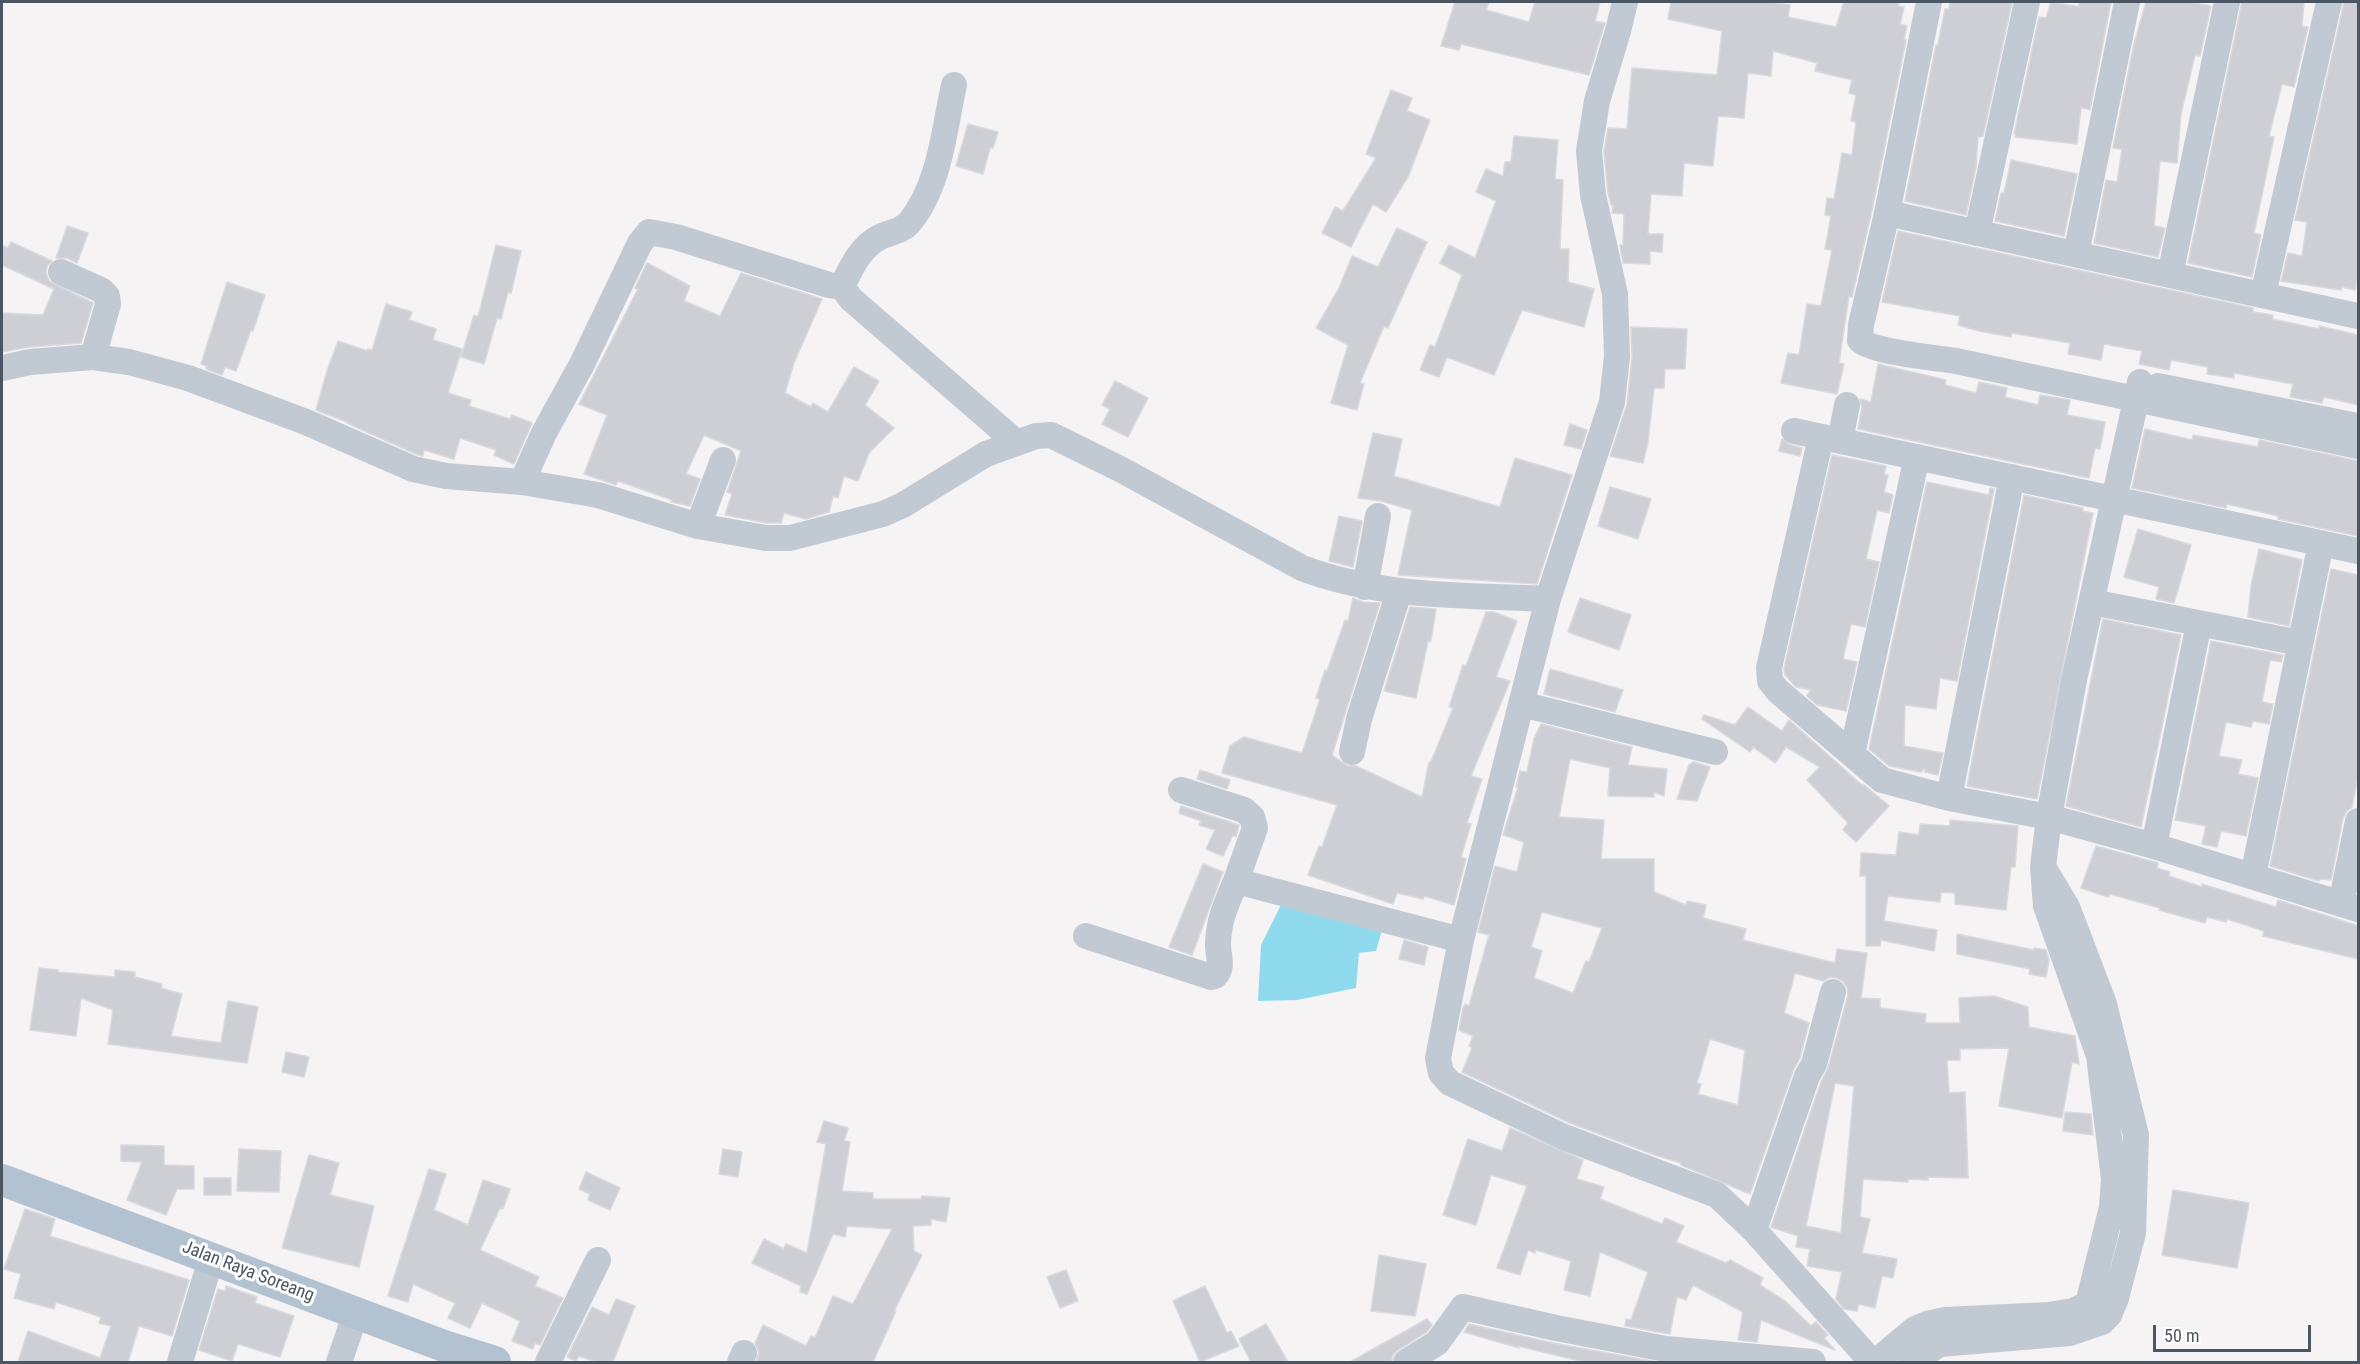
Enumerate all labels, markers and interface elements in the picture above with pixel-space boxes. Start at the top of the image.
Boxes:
street label: Jalan Raya Soreang [179,1237,317,1307]
scale bar [2156,1313,2314,1351]
text: 50 m [2164,1325,2199,1346]

